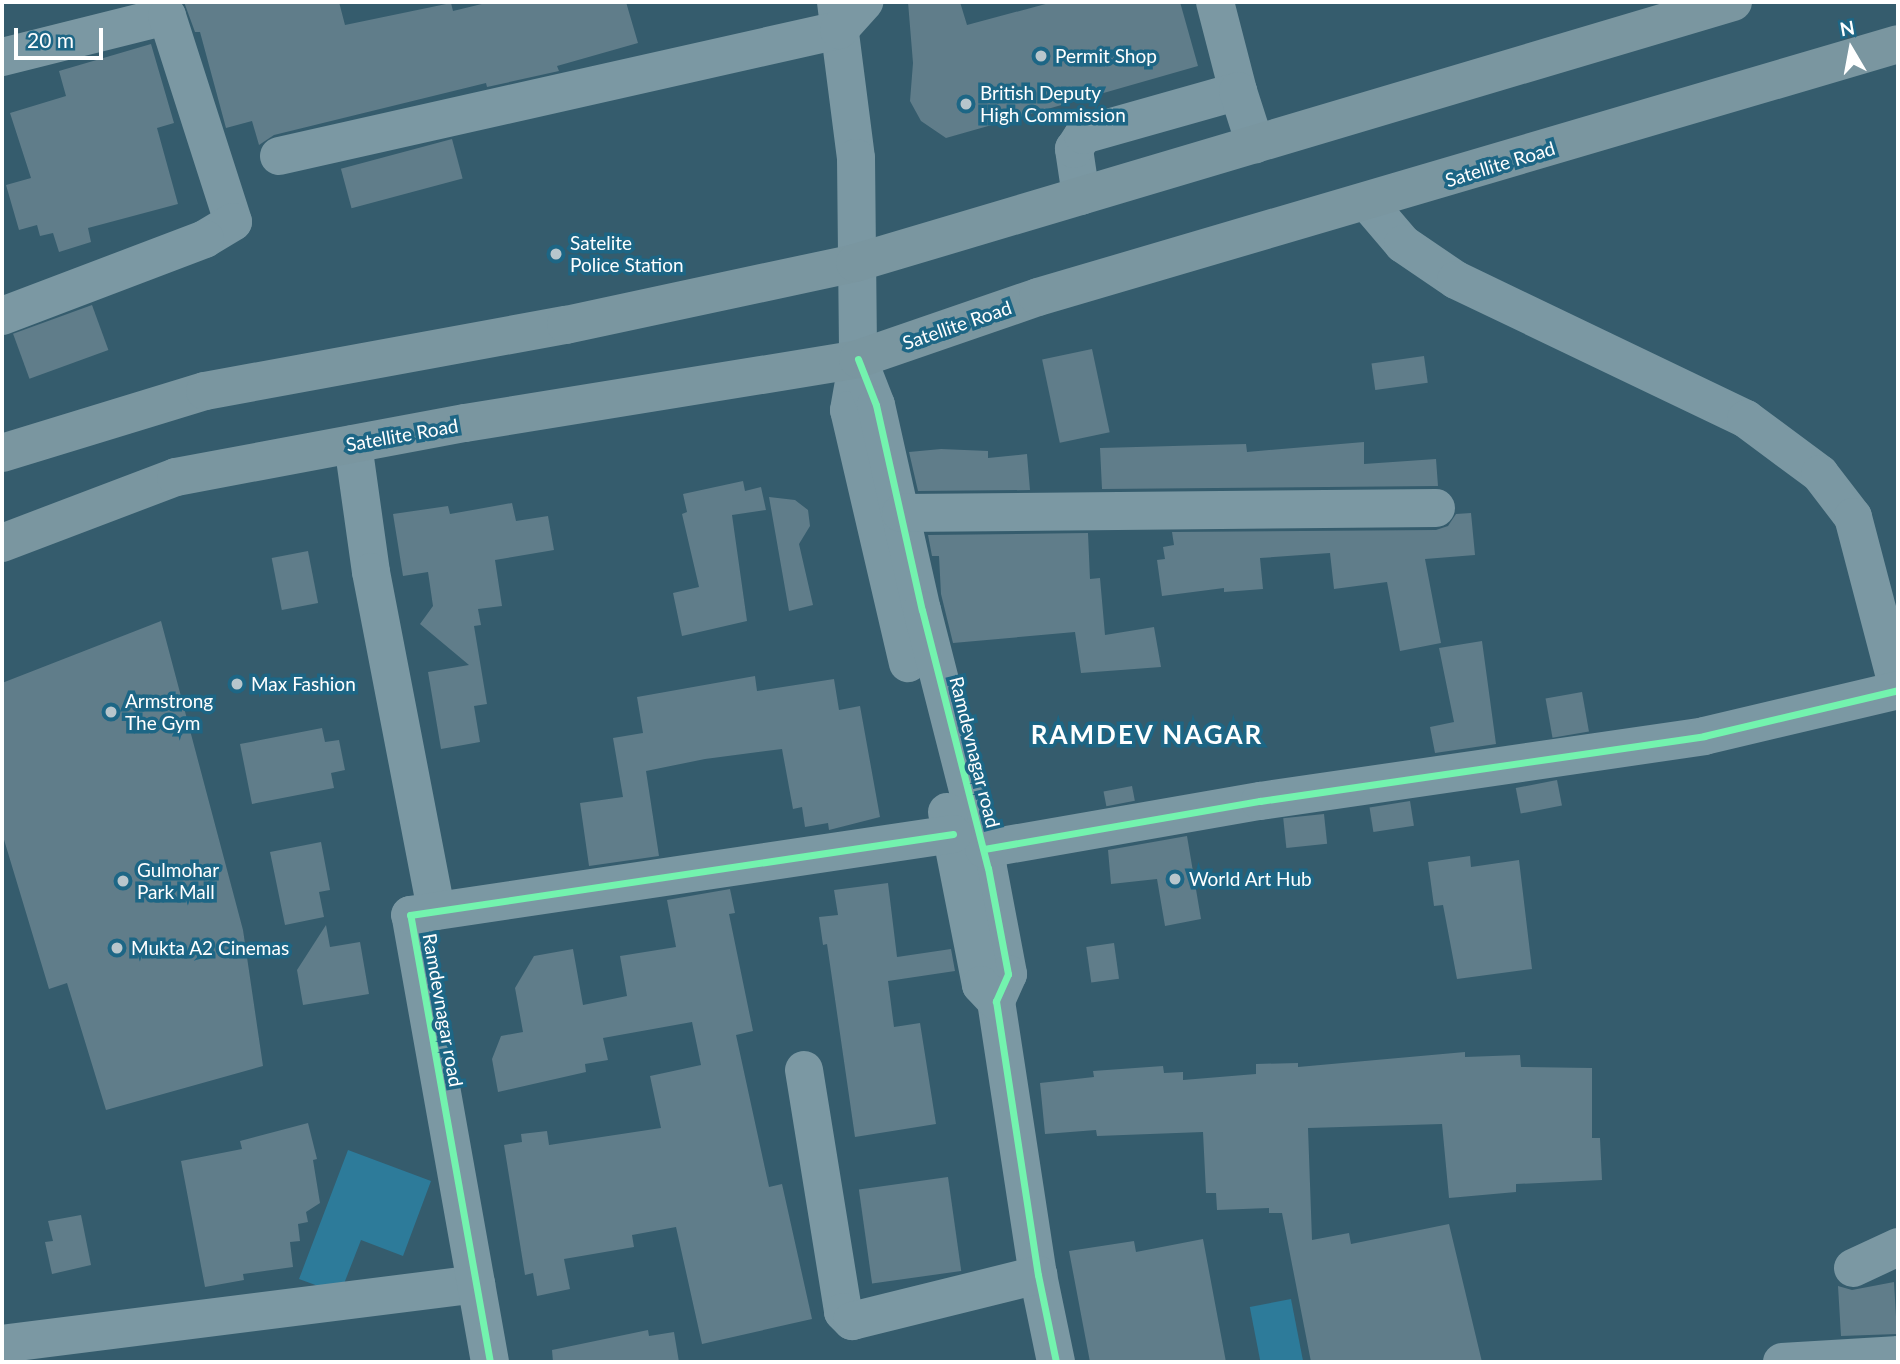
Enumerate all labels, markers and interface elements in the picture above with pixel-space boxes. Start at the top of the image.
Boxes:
scale bar [18,14,107,58]
north arrow [1816,14,1886,84]
text: N [1838,15,1856,40]
text: 20 m [27,27,74,52]
place label: Permit Shop [1055,45,1157,67]
marker: Permit Shop [1033,48,1049,64]
place label: British Deputy High Commission [980,82,1126,126]
marker: British Deputy High Commission [958,96,974,112]
street label: Satellite Road [1442,136,1558,192]
place label: Satelite Police Station [570,232,684,276]
marker: Satelite Police Station [548,246,564,262]
street label: Satellite Road [900,296,1014,354]
street label: Satellite Road [344,414,460,456]
place label: Max Fashion [251,673,356,695]
street label: Ramdevnagar road [945,674,1005,830]
marker: Max Fashion [229,676,245,692]
place label: Armstrong The Gym [125,690,213,734]
marker: Armstrong The Gym [103,704,119,720]
district label: RAMDEV NAGAR [1032,719,1262,751]
place label: Gulmohar Park Mall [137,859,219,903]
place label: World Art Hub [1189,868,1312,890]
marker: World Art Hub [1167,871,1183,887]
marker: Gulmohar Park Mall [115,873,131,889]
street label: Ramdevnagar road [418,931,468,1089]
place label: Mukta A2 Cinemas [131,937,290,959]
marker: Mukta A2 Cinemas [109,940,125,956]

